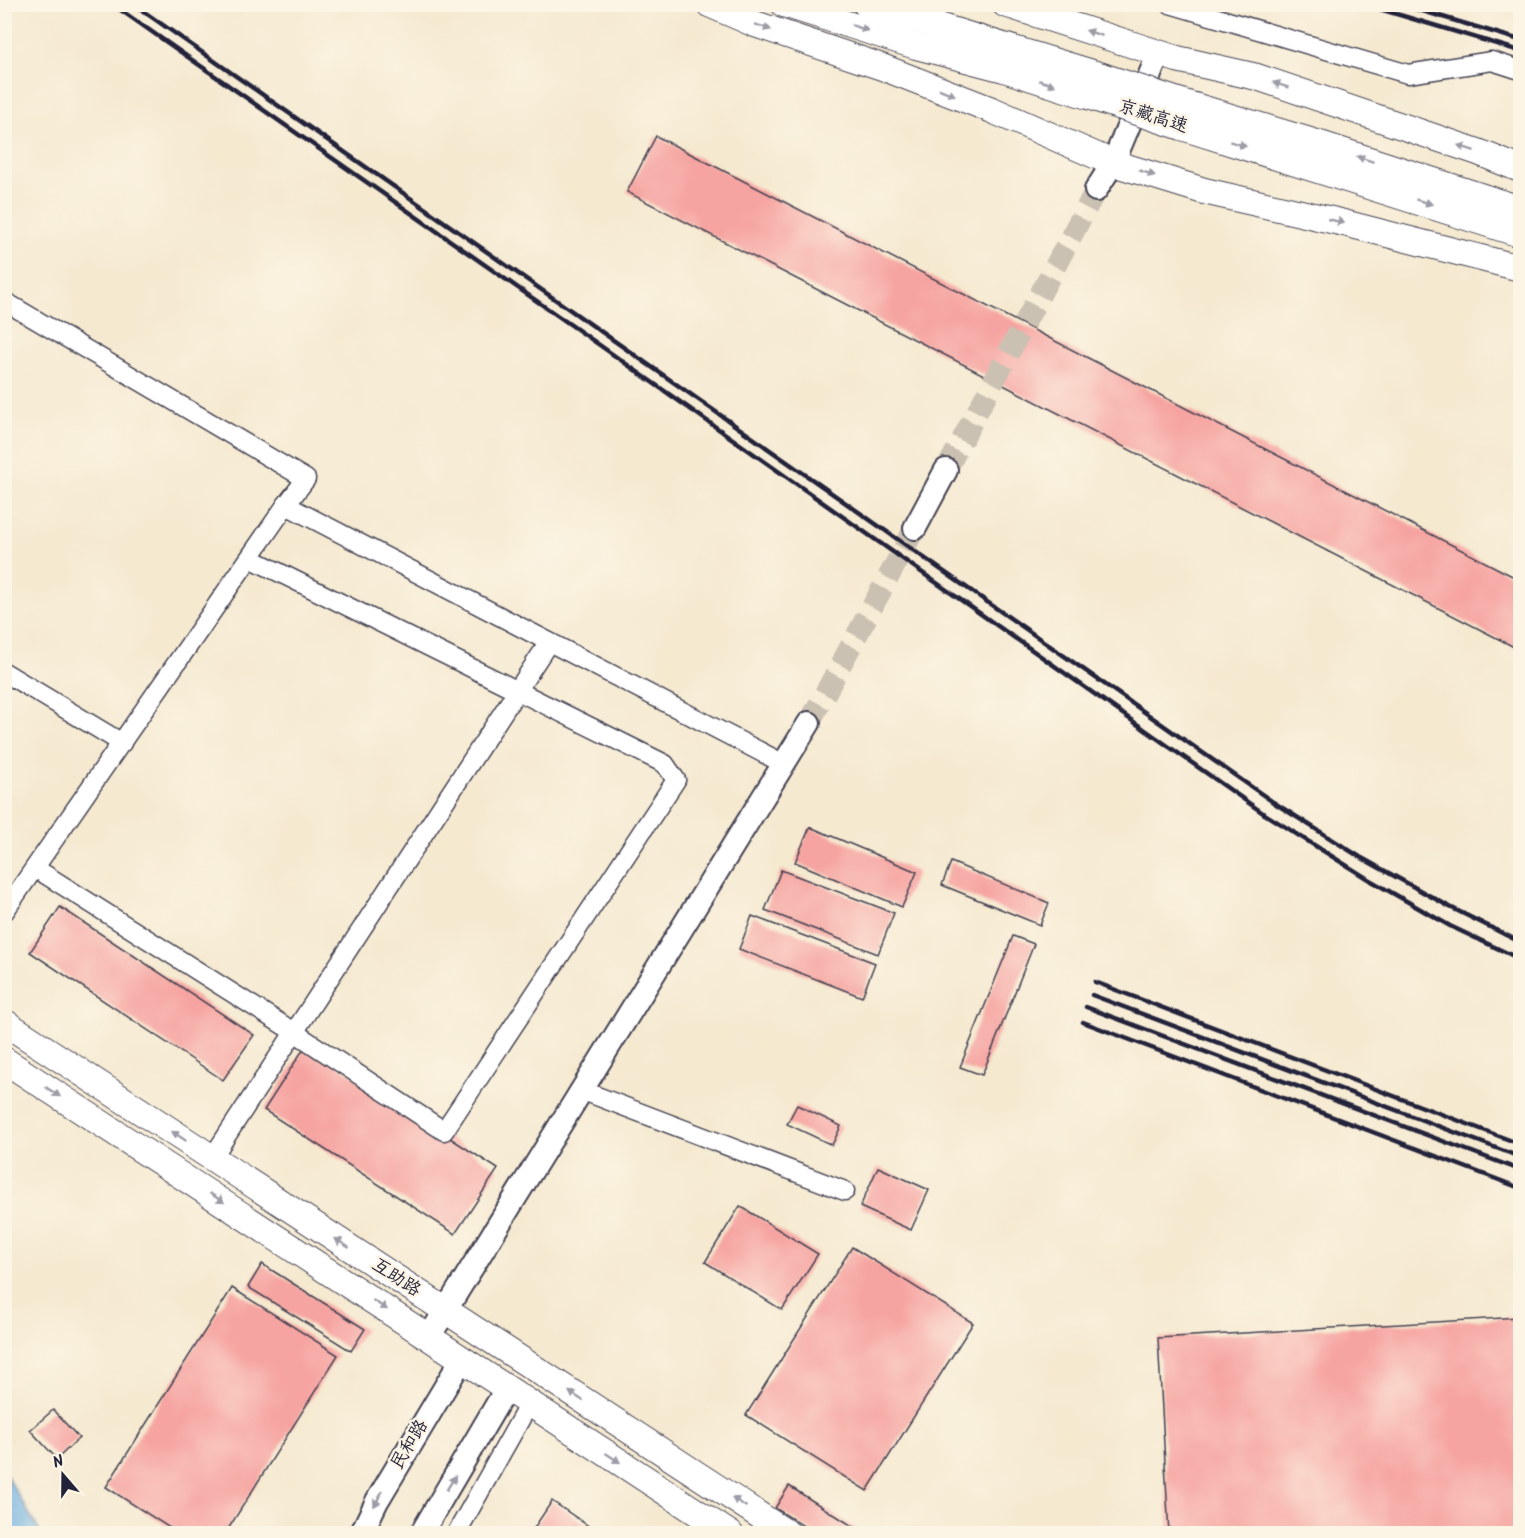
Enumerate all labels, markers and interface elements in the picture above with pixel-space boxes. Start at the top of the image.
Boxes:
one-way arrow [754,22,772,32]
one-way arrow [851,23,869,33]
one-way arrow [1085,28,1103,37]
one-way arrow [1038,79,1056,88]
one-way arrow [1272,80,1290,90]
one-way arrow [938,88,956,98]
street label: 京藏高速 [1114,92,1192,142]
one-way arrow [1229,140,1247,149]
one-way arrow [1457,143,1475,153]
one-way arrow [1356,153,1374,163]
one-way arrow [1138,169,1156,178]
one-way arrow [1415,198,1433,207]
one-way arrow [1327,217,1346,226]
one-way arrow [45,1086,61,1098]
one-way arrow [171,1131,187,1142]
one-way arrow [209,1193,225,1204]
one-way arrow [334,1238,350,1249]
street label: 互助路 [365,1251,427,1305]
one-way arrow [372,1299,388,1310]
one-way arrow [567,1390,584,1401]
street label: 民和路 [384,1414,436,1476]
north arrow [33,1445,93,1505]
text: N [49,1449,67,1476]
one-way arrow [605,1452,621,1463]
one-way arrow [445,1475,456,1491]
one-way arrow [373,1491,383,1508]
one-way arrow [731,1496,747,1507]

